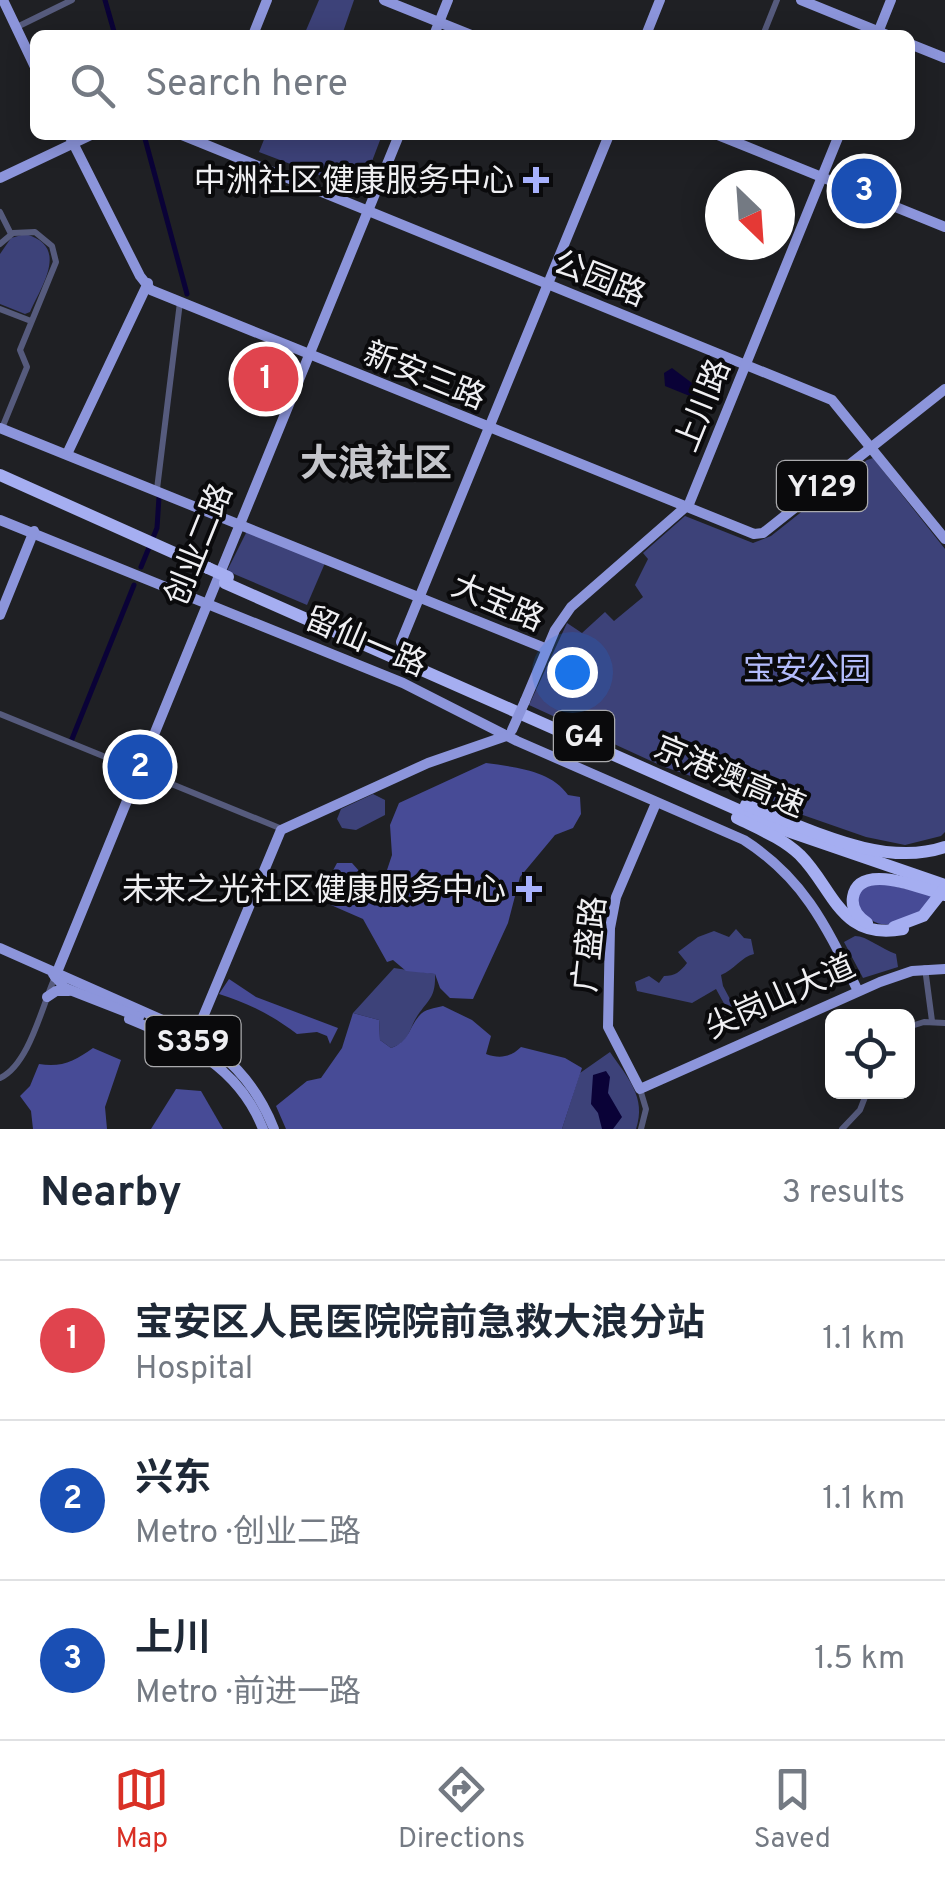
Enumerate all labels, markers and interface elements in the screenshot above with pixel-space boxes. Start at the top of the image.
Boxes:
search box [30,30,915,140]
icon: search [65,58,120,113]
text: Search here [145,61,348,110]
pin: 3 [832,154,896,228]
place label: 中洲社区健康服务中心 [194,163,514,203]
marker: 中洲社区健康服务中心 [523,167,549,193]
north arrow [705,170,795,260]
street label: 公园路 [547,244,651,317]
street label: 新安三路 [357,335,491,420]
pin: 1 [234,342,298,416]
street label: 上川路 [668,354,741,458]
district label: 大浪社区 [300,442,452,491]
road number: Y129 [777,461,867,511]
street label: 创业二路 [158,478,243,612]
street label: 大宝路 [445,568,549,642]
street label: 留仙一路 [298,600,432,687]
your location [547,647,598,698]
park label: 宝安公园 [743,652,871,692]
road number: G4 [554,711,614,761]
street label: 京港澳高速 [647,729,810,828]
pin: 2 [108,730,172,804]
place label: 未来之光社区健康服务中心 [122,872,506,912]
marker: 未来之光社区健康服务中心 [516,876,542,902]
street label: 广盛路 [567,894,617,994]
street label: 尖岗山大道 [700,948,862,1050]
map controls [825,1009,915,1099]
button: locate [825,1009,915,1099]
road number: S359 [146,1016,240,1066]
text: Nearby [40,1168,182,1221]
text: 3 results [782,1174,905,1214]
text: 宝安区人民医院院前急救大浪分站 [135,1301,705,1350]
text: 1 [66,1320,79,1360]
text: 1.1 km [822,1320,905,1360]
text: Hospital [135,1350,253,1390]
text: 兴东 [135,1456,211,1505]
text: 2 [63,1480,82,1520]
text: 1.1 km [822,1480,905,1520]
text: Metro · 创业二路 [135,1514,361,1554]
text: 上川 [135,1616,211,1665]
text: 3 [63,1640,82,1680]
text: 1.5 km [814,1640,905,1680]
text: Metro · 前进一路 [135,1674,361,1714]
tab: Map [114,1762,169,1858]
tab: Directions [398,1762,525,1858]
tab: Saved [754,1762,831,1858]

